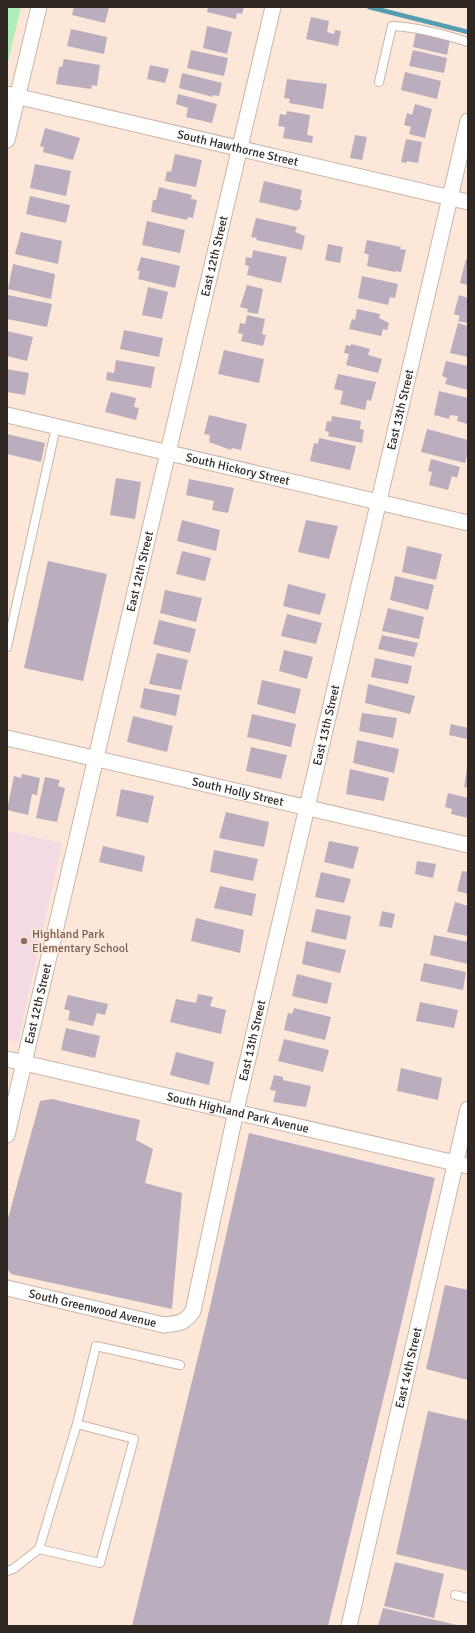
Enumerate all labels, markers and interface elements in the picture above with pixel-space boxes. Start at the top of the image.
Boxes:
street label: South Hawthorne Street [176,127,300,170]
street label: East 12th Street [198,214,232,298]
street label: East 13th Street [384,368,417,452]
street label: South Hickory Street [184,450,291,489]
street label: East 12th Street [124,530,157,613]
street label: East 13th Street [310,683,343,767]
street label: South Holly Street [190,774,285,810]
place label: Highland Park Elementary School [32,927,129,956]
marker: Highland Park Elementary School [19,936,29,946]
street label: East 12th Street [22,962,55,1046]
street label: East 13th Street [236,999,269,1083]
street label: South Highland Park Avenue [165,1089,310,1137]
street label: South Greenwood Avenue [27,1286,158,1331]
street label: East 14th Street [392,1326,426,1410]

